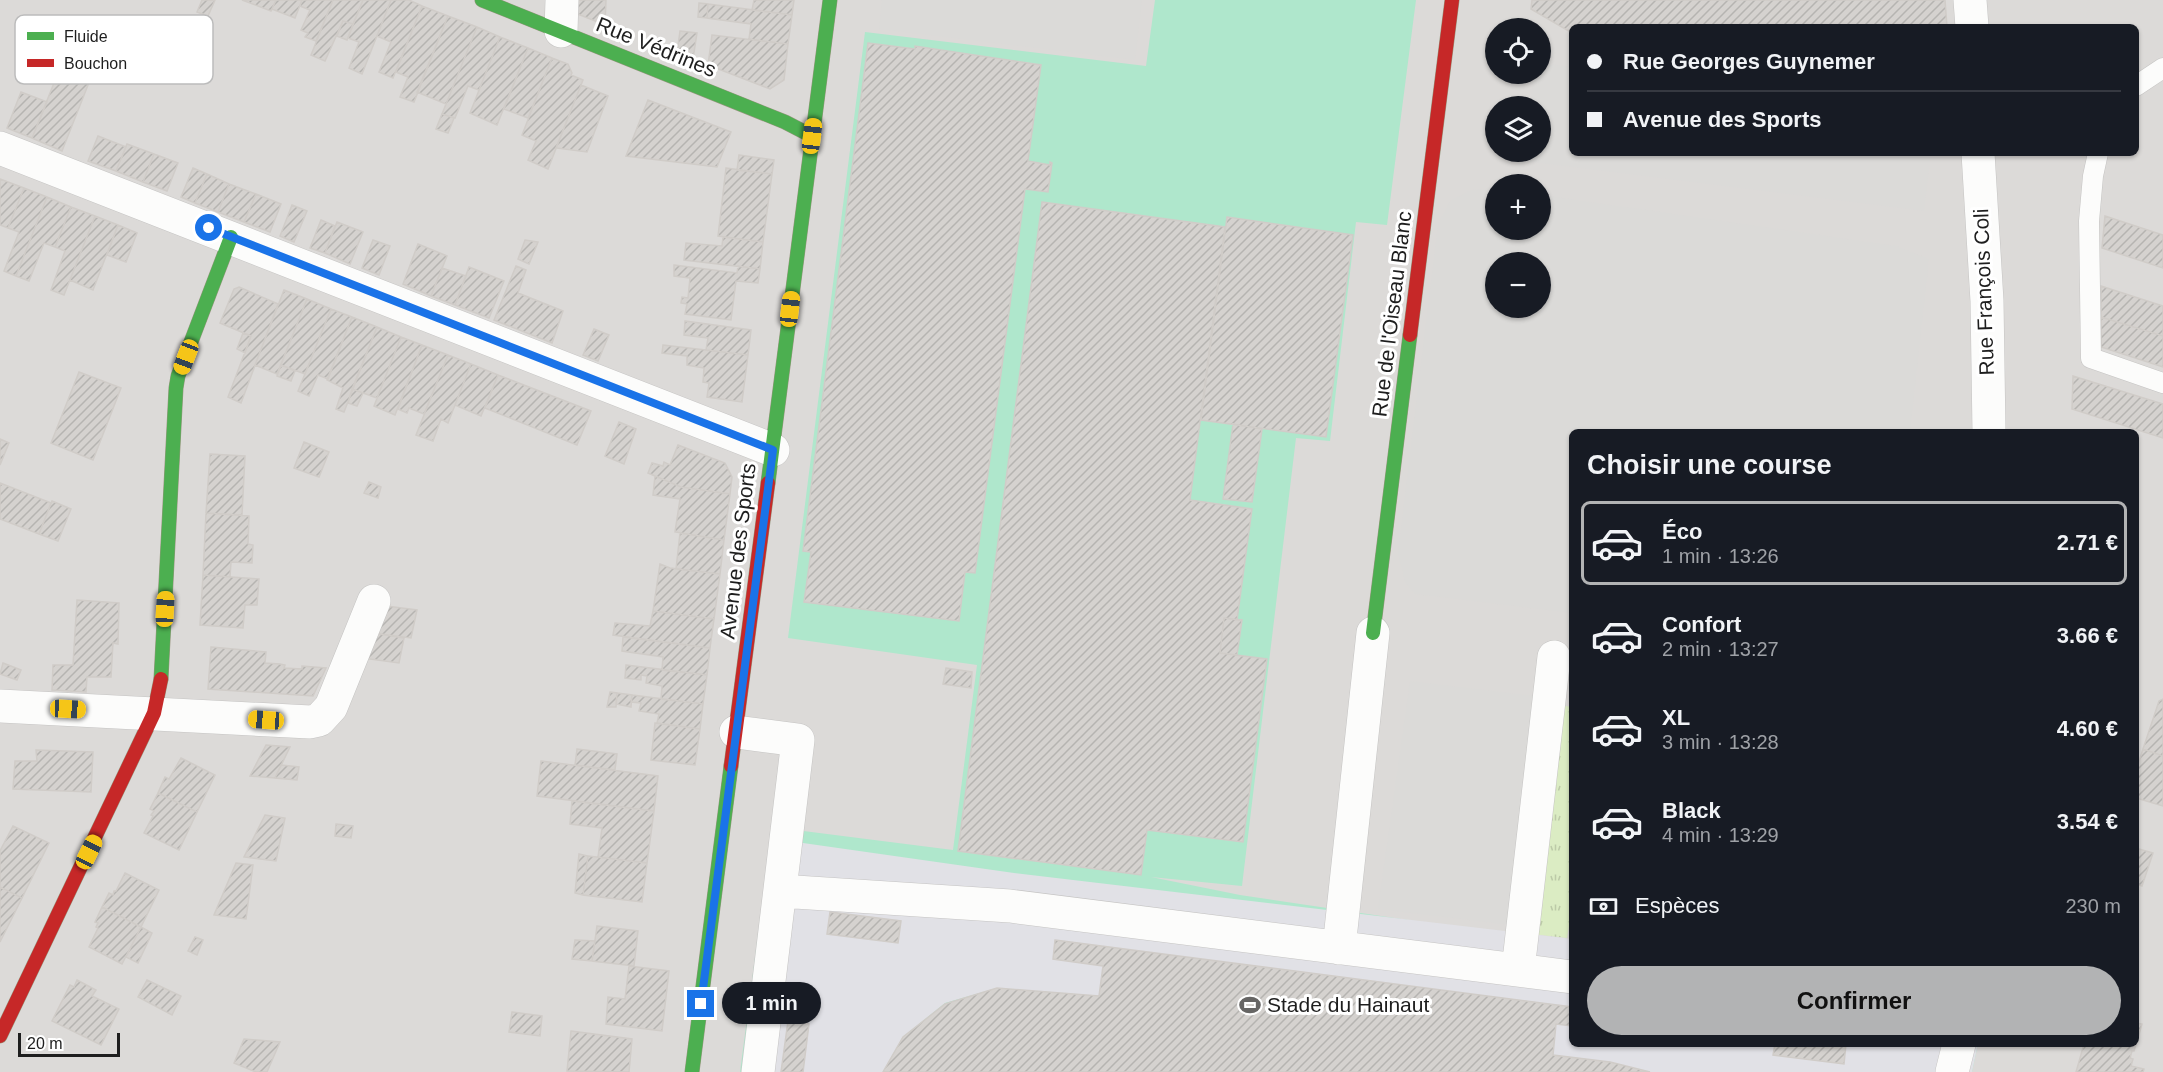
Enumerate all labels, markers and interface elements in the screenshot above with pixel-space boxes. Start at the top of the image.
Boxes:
street label: Rue Védrines [593,12,719,81]
legend [15,15,213,84]
map controls [1485,18,1551,318]
button: locate [1485,18,1551,84]
text: Fluide [64,28,108,45]
text: Rue Georges Guynemer [1623,49,1875,74]
text: Bouchon [64,55,127,72]
button: layers [1485,96,1551,162]
text: Avenue des Sports [1623,107,1821,132]
car [801,117,823,155]
button: + [1485,174,1551,240]
street label: Rue François Coli [1969,208,1998,376]
street label: Rue de l'Oiseau Blanc [1367,210,1416,418]
route start [195,214,222,241]
button: − [1485,252,1551,318]
car [779,290,801,328]
car [171,337,201,377]
text: Choisir une course [1587,450,1832,480]
street label: Avenue des Sports [715,462,760,640]
icon: car [1590,516,1644,570]
text: Éco [1662,519,1702,544]
text: 2.71 € [2057,530,2118,555]
text: 1 min · 13:26 [1662,545,1779,567]
car [155,591,175,627]
icon: car [1590,609,1644,663]
text: Confort [1662,612,1741,637]
text: 3.66 € [2057,623,2118,648]
text: 2 min · 13:27 [1662,638,1779,660]
car [50,699,86,719]
icon: car [1590,702,1644,756]
text: XL [1662,705,1690,730]
car [247,710,285,730]
text: 4.60 € [2057,716,2118,741]
text: 3 min · 13:28 [1662,731,1779,753]
icon: car [1590,795,1644,849]
text: Black [1662,798,1721,823]
text: 3.54 € [2057,809,2118,834]
text: 4 min · 13:29 [1662,824,1779,846]
car [73,832,105,872]
icon: cash [1587,890,1620,923]
text: Espèces [1635,893,1719,918]
text: 230 m [2065,895,2121,917]
button: Confirmer [1587,966,2121,1035]
callout: 1 min [722,983,821,1025]
route end [687,990,714,1017]
text: 1 min [745,992,798,1014]
sports icon: Stade du Hainaut [1238,993,1262,1017]
place label: Stade du Hainaut [1267,993,1429,1016]
scale bar [18,1030,120,1058]
text: 20 m [27,1035,63,1052]

